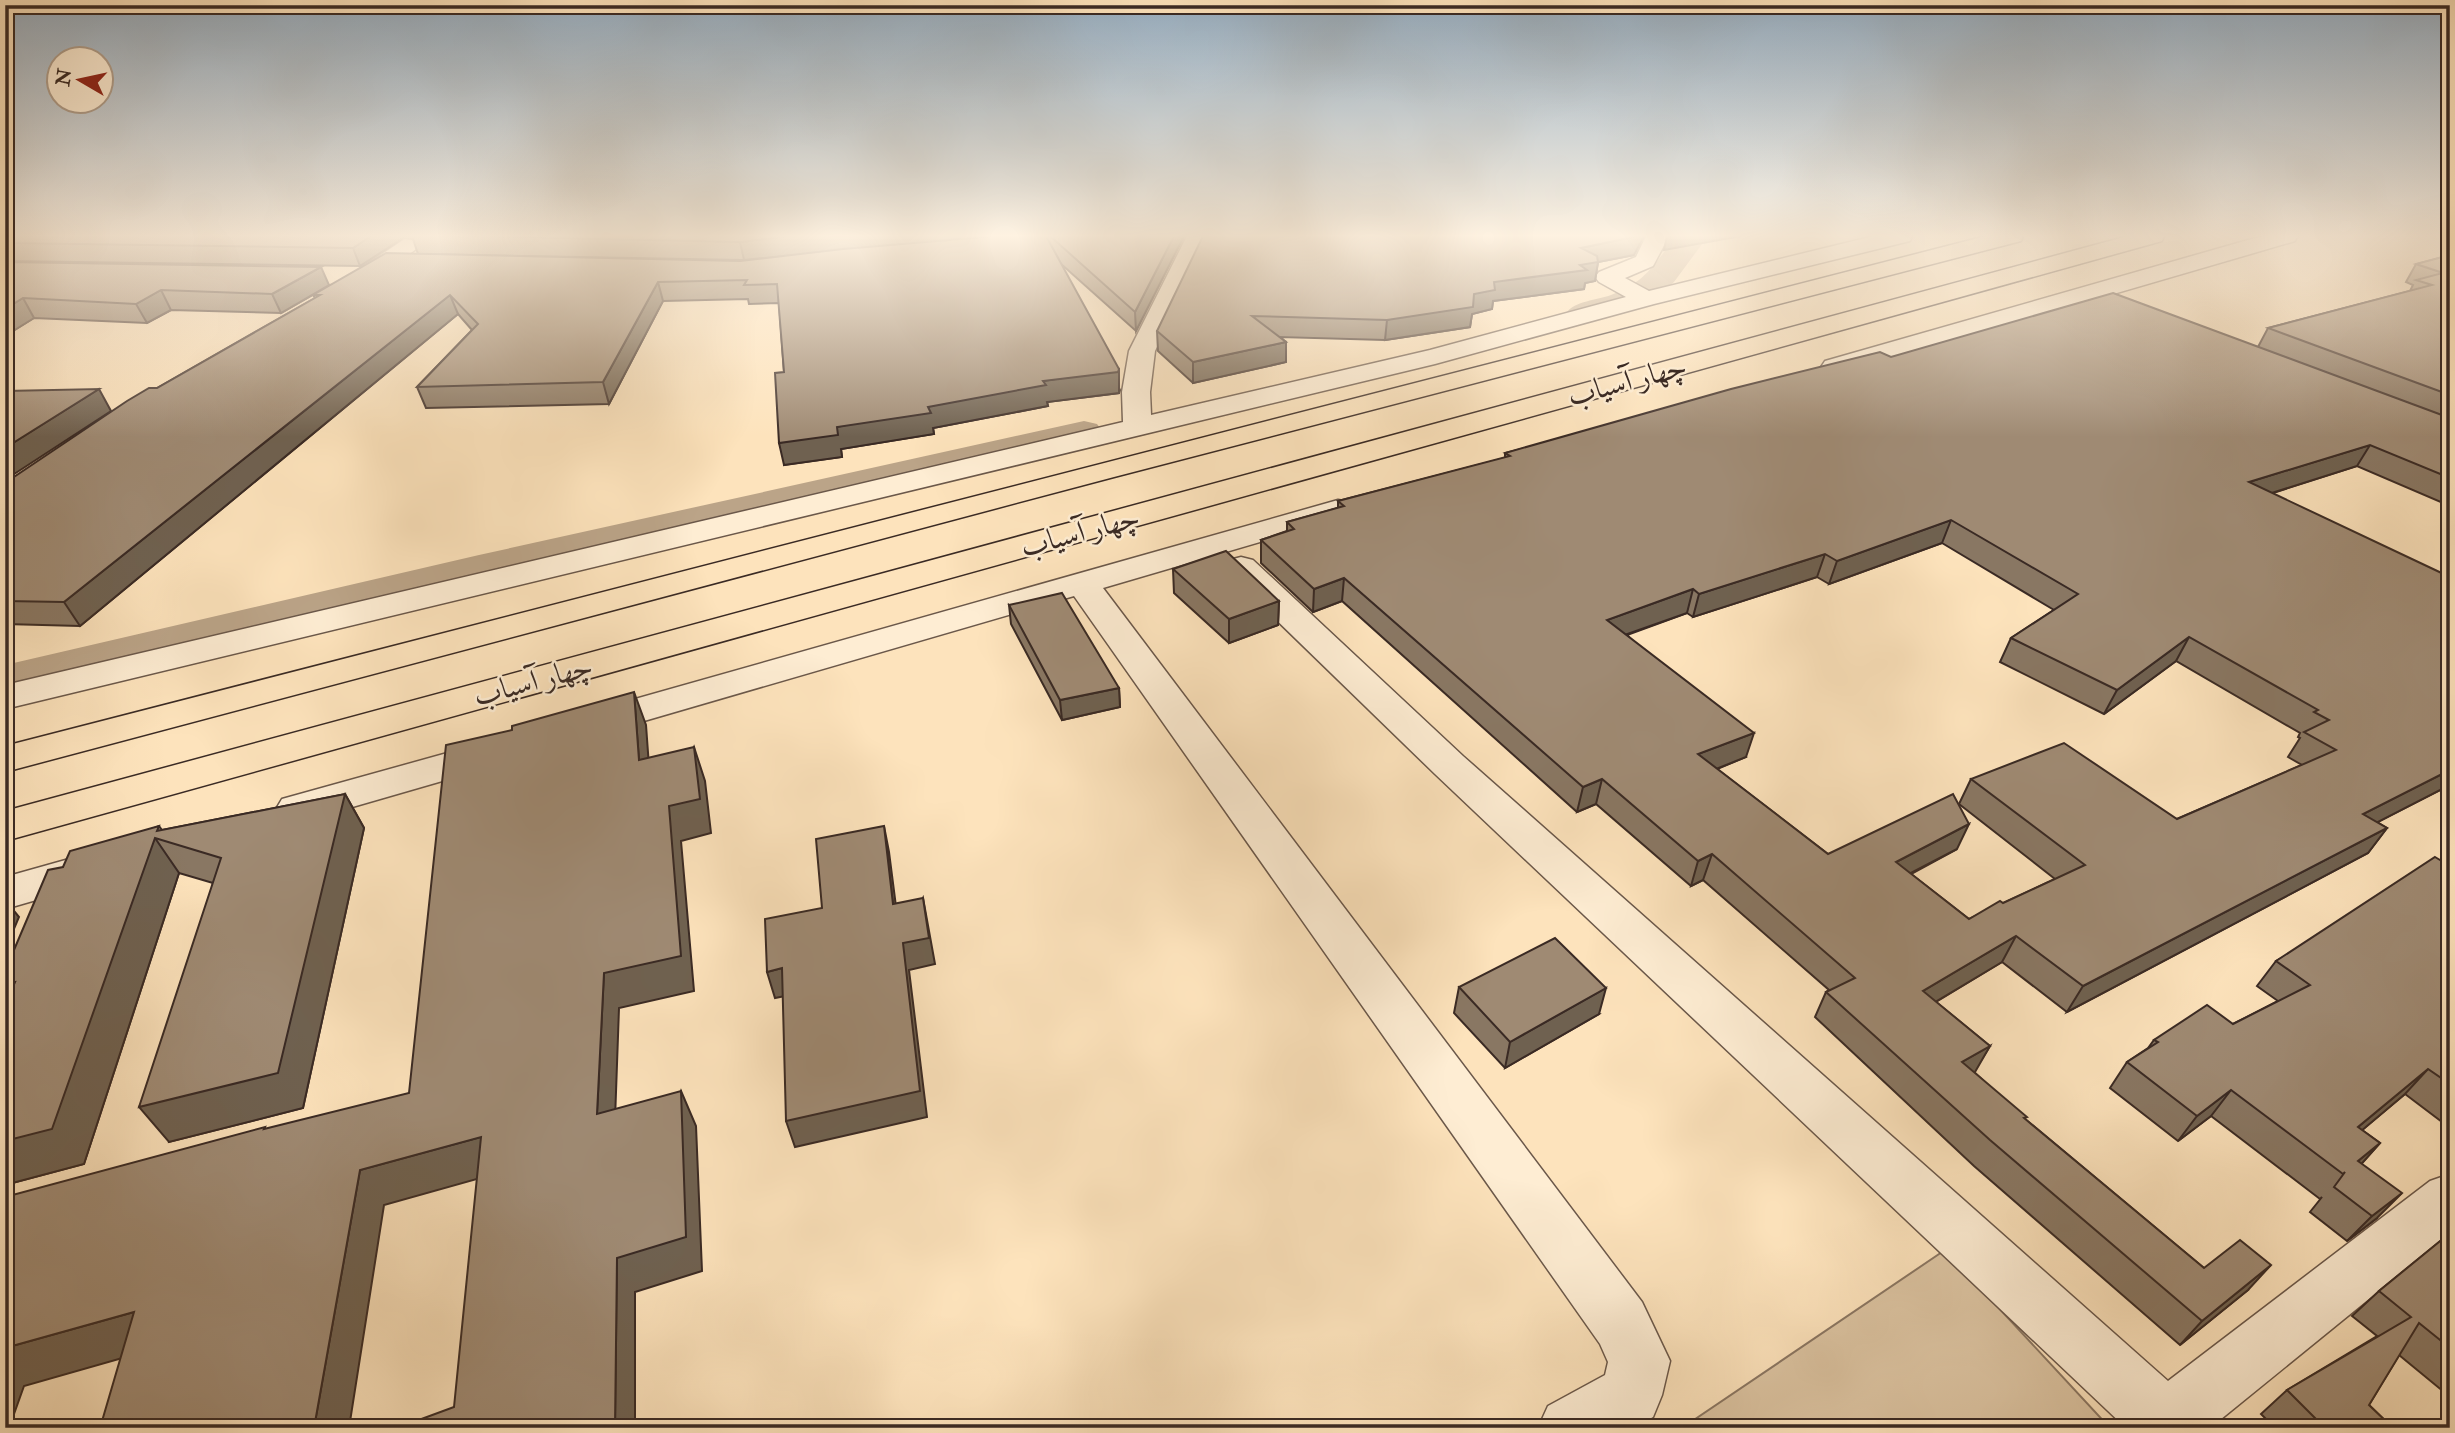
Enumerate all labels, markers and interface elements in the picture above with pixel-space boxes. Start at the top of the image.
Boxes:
north arrow [46,46,116,116]
text: N [51,66,78,89]
street label: چهار آسیاب [1563,347,1691,415]
street label: چهار آسیاب [1016,498,1144,566]
street label: چهار آسیاب [469,647,597,715]

